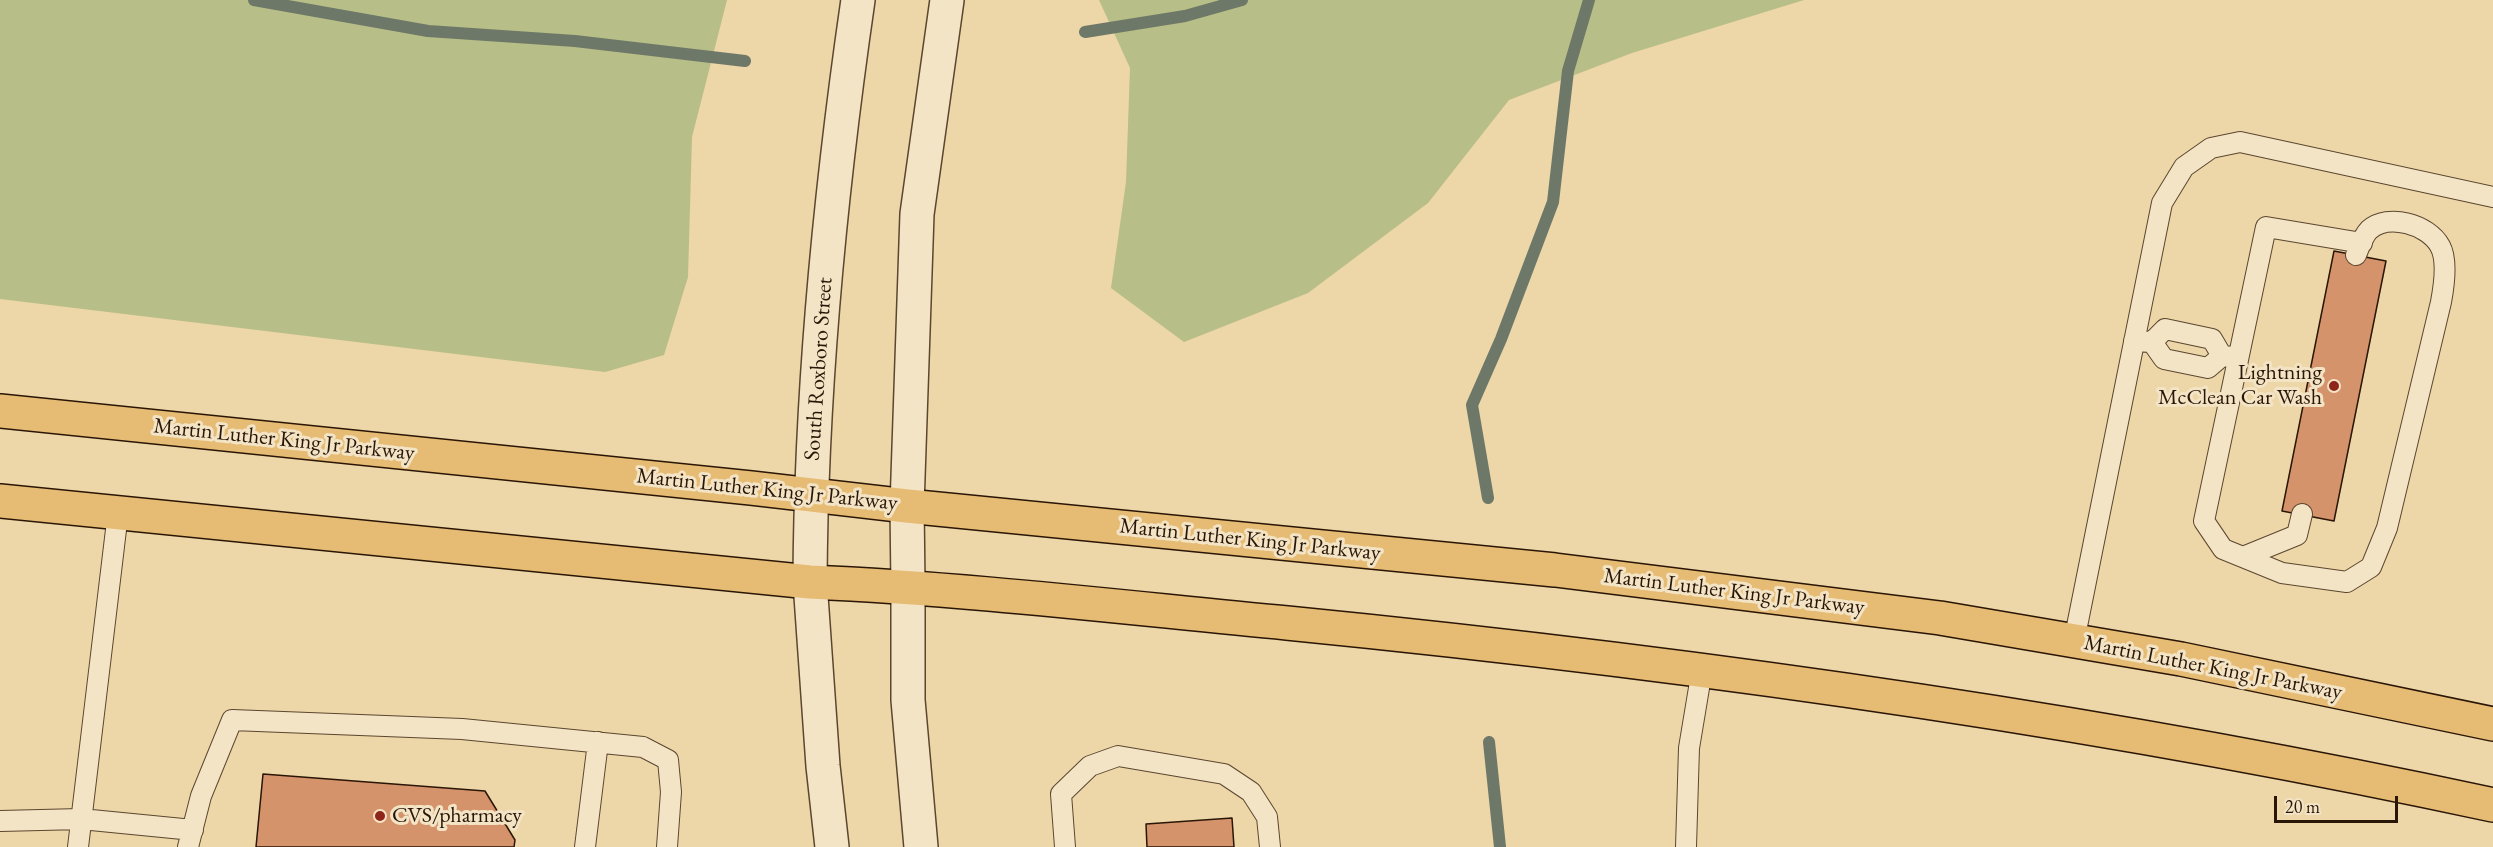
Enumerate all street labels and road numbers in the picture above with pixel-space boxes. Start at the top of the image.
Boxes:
street label: South Roxboro Street [799,276,839,462]
street label: Martin Luther King Jr Parkway [152,413,416,467]
street label: Martin Luther King Jr Parkway [635,463,899,517]
street label: Martin Luther King Jr Parkway [1118,513,1382,567]
street label: Martin Luther King Jr Parkway [1602,563,1866,621]
street label: Martin Luther King Jr Parkway [2082,630,2344,706]

